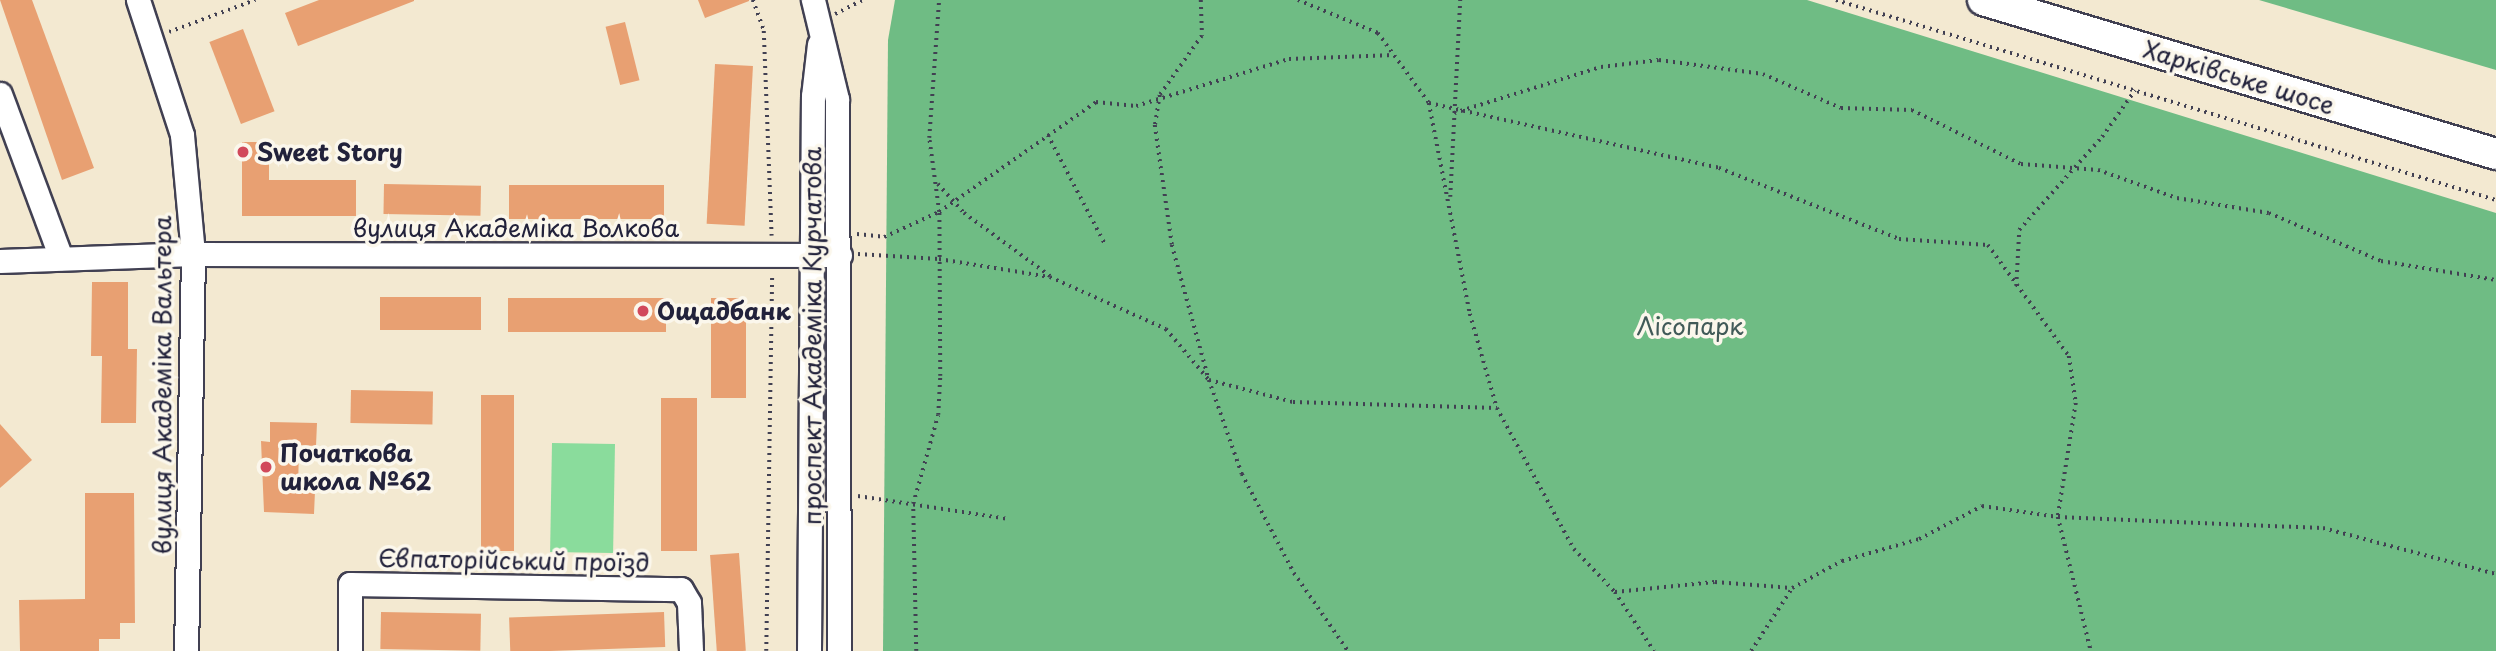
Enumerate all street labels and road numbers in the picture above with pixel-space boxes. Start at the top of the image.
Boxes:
street label: Харківське шосе [2141,35,2337,119]
street label: проспект Академіка Курчатова [798,145,826,527]
street label: вулиця Академіка Волкова [352,214,680,242]
street label: вулиця Академіка Вальтера [148,215,176,555]
street label: Євпаторійський проїзд [378,543,650,577]

